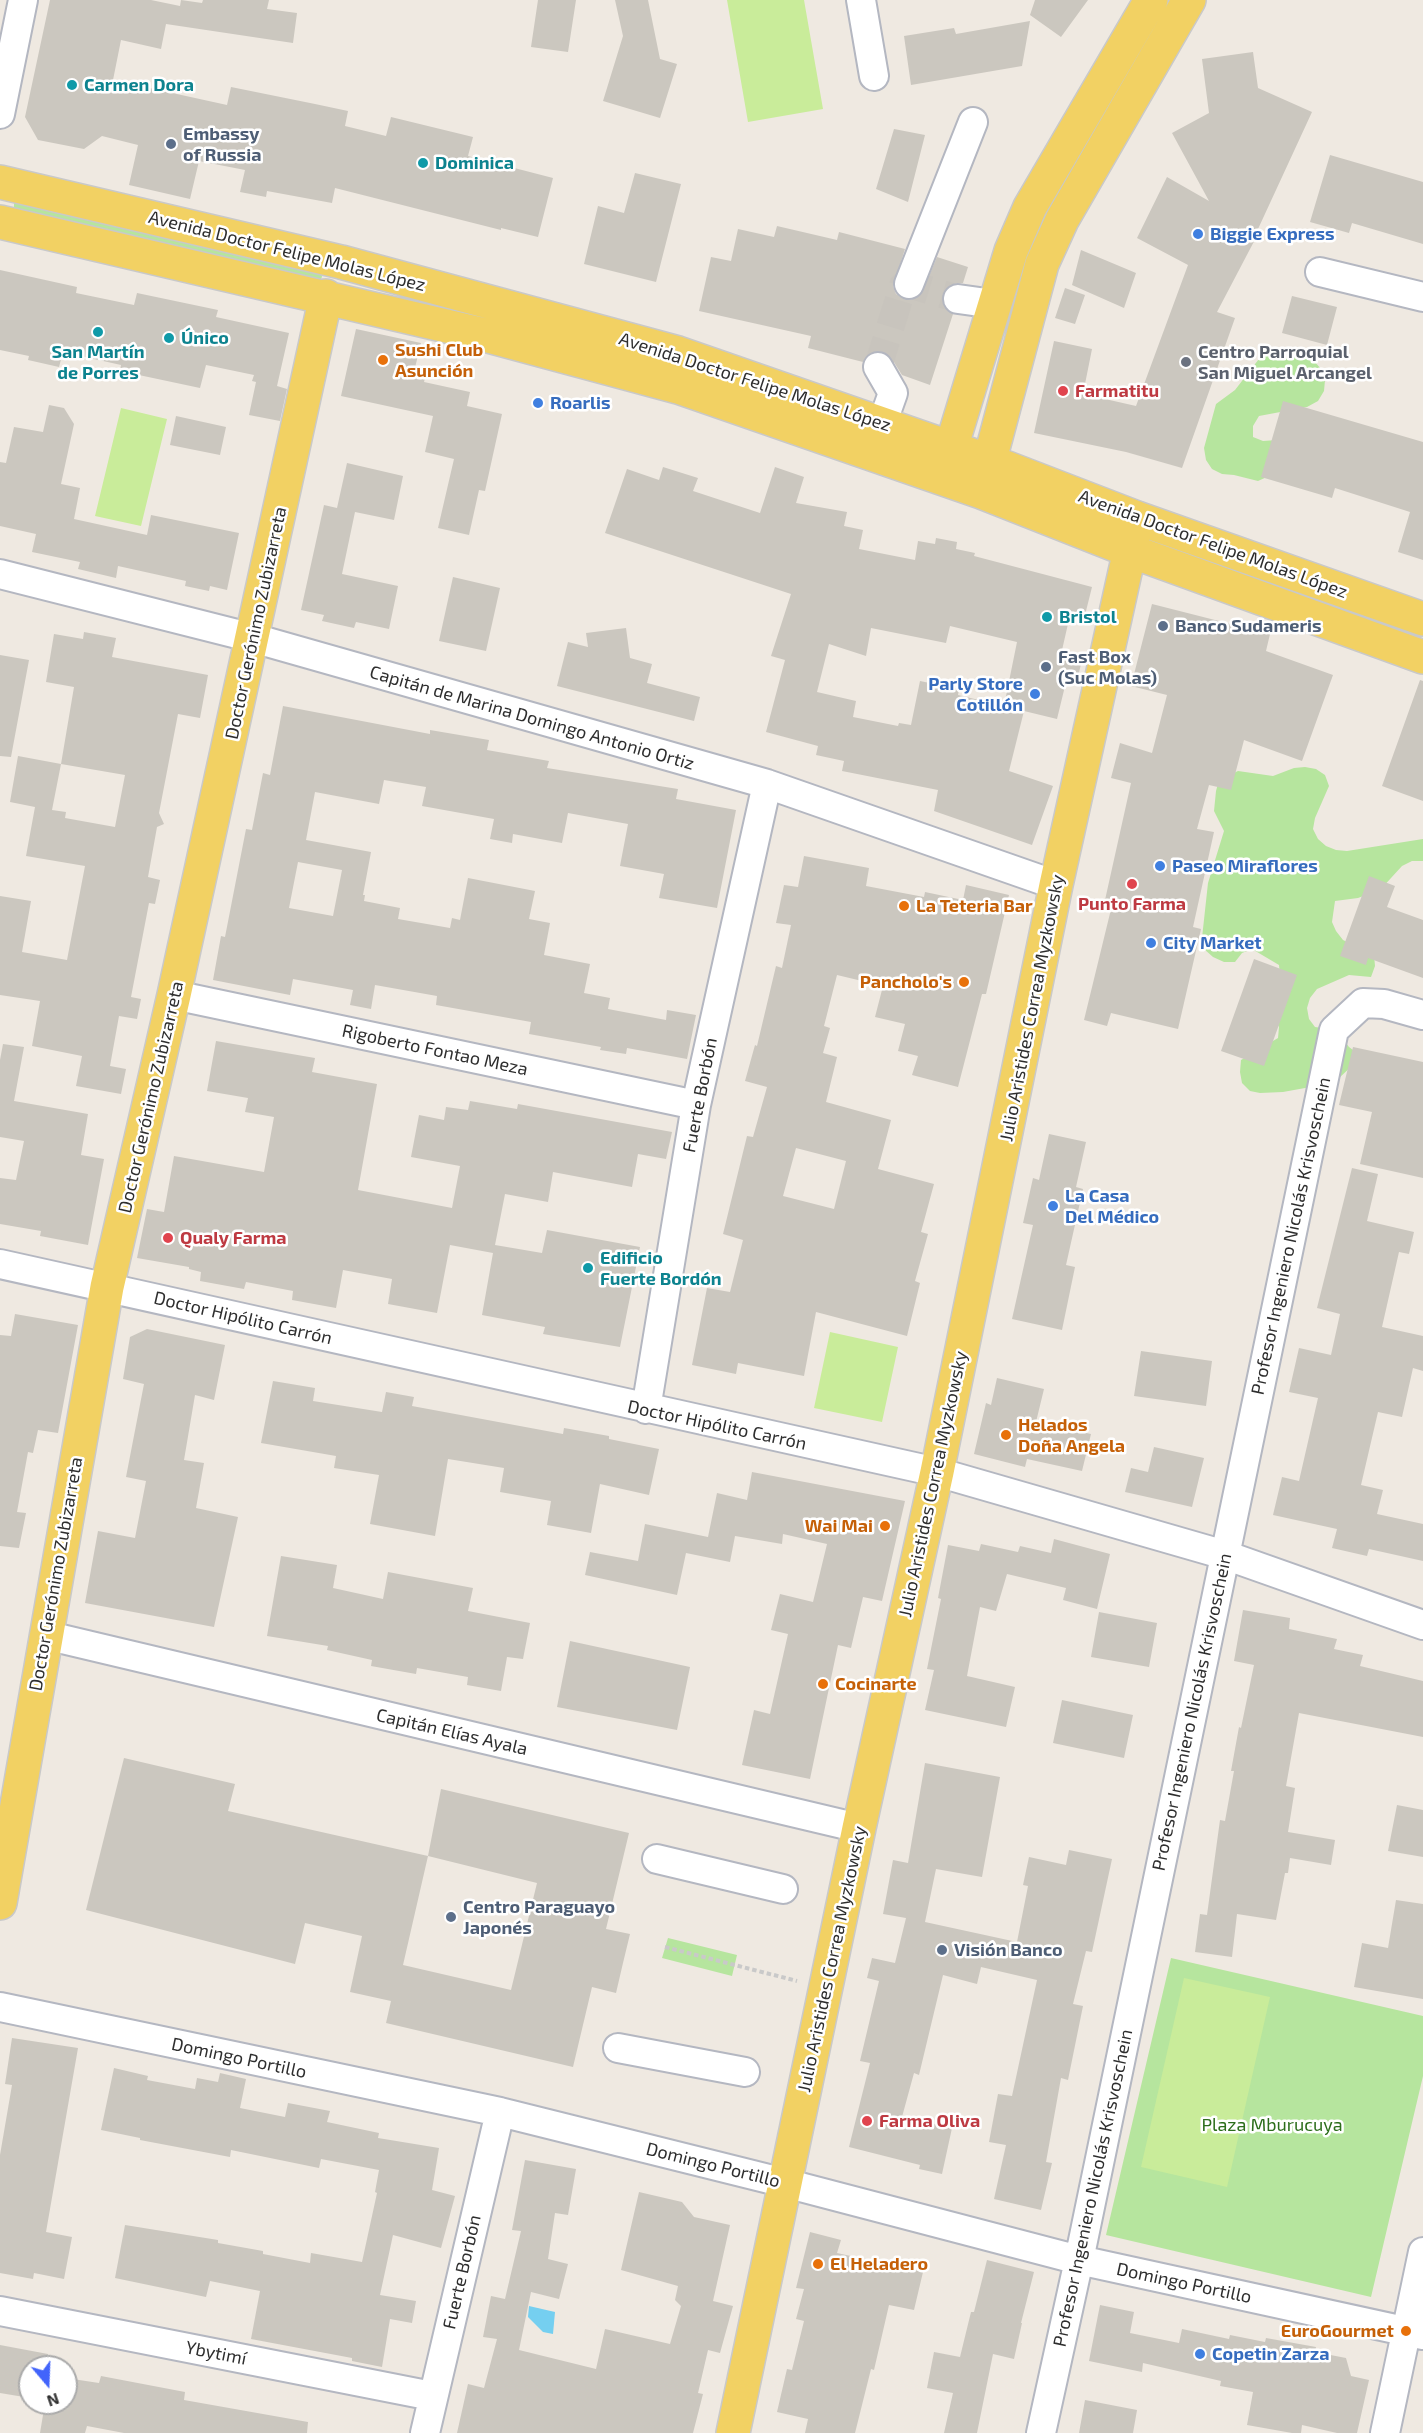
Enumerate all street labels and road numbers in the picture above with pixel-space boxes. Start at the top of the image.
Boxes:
street label: Avenida Doctor Felipe Molas López [146,206,428,296]
street label: Avenida Doctor Felipe Molas López [616,328,894,436]
street label: Avenida Doctor Felipe Molas López [1076,485,1350,603]
street label: Doctor Gerónimo Zubizarreta [221,505,291,741]
street label: Capitán de Marina Domingo Antonio Ortiz [367,661,697,775]
street label: Julio Aristides Correa Myzkowsky [996,873,1068,1143]
street label: Doctor Gerónimo Zubizarreta [114,979,188,1215]
street label: Rigoberto Fontao Meza [340,1020,530,1080]
street label: Fuerte Borbón [678,1036,722,1154]
street label: Profesor Ingeniero Nicolás Krisvoschein [1247,1075,1335,1397]
street label: Doctor Hipólito Carrón [152,1287,334,1349]
street label: Julio Aristides Correa Myzkowsky [894,1349,972,1619]
street label: Doctor Hipólito Carrón [626,1395,808,1455]
street label: Doctor Gerónimo Zubizarreta [25,1455,87,1693]
street label: Profesor Ingeniero Nicolás Krisvoschein [1148,1551,1236,1873]
street label: Capitán Elías Ayala [374,1704,530,1760]
street label: Julio Aristides Correa Myzkowsky [793,1824,871,2094]
street label: Profesor Ingeniero Nicolás Krisvoschein [1049,2027,1137,2349]
street label: Domingo Portillo [170,2033,308,2083]
street label: Domingo Portillo [644,2138,782,2192]
street label: Fuerte Borbón [438,2213,486,2331]
street label: Domingo Portillo [1115,2258,1253,2308]
street label: Ybytimí [184,2337,248,2369]

